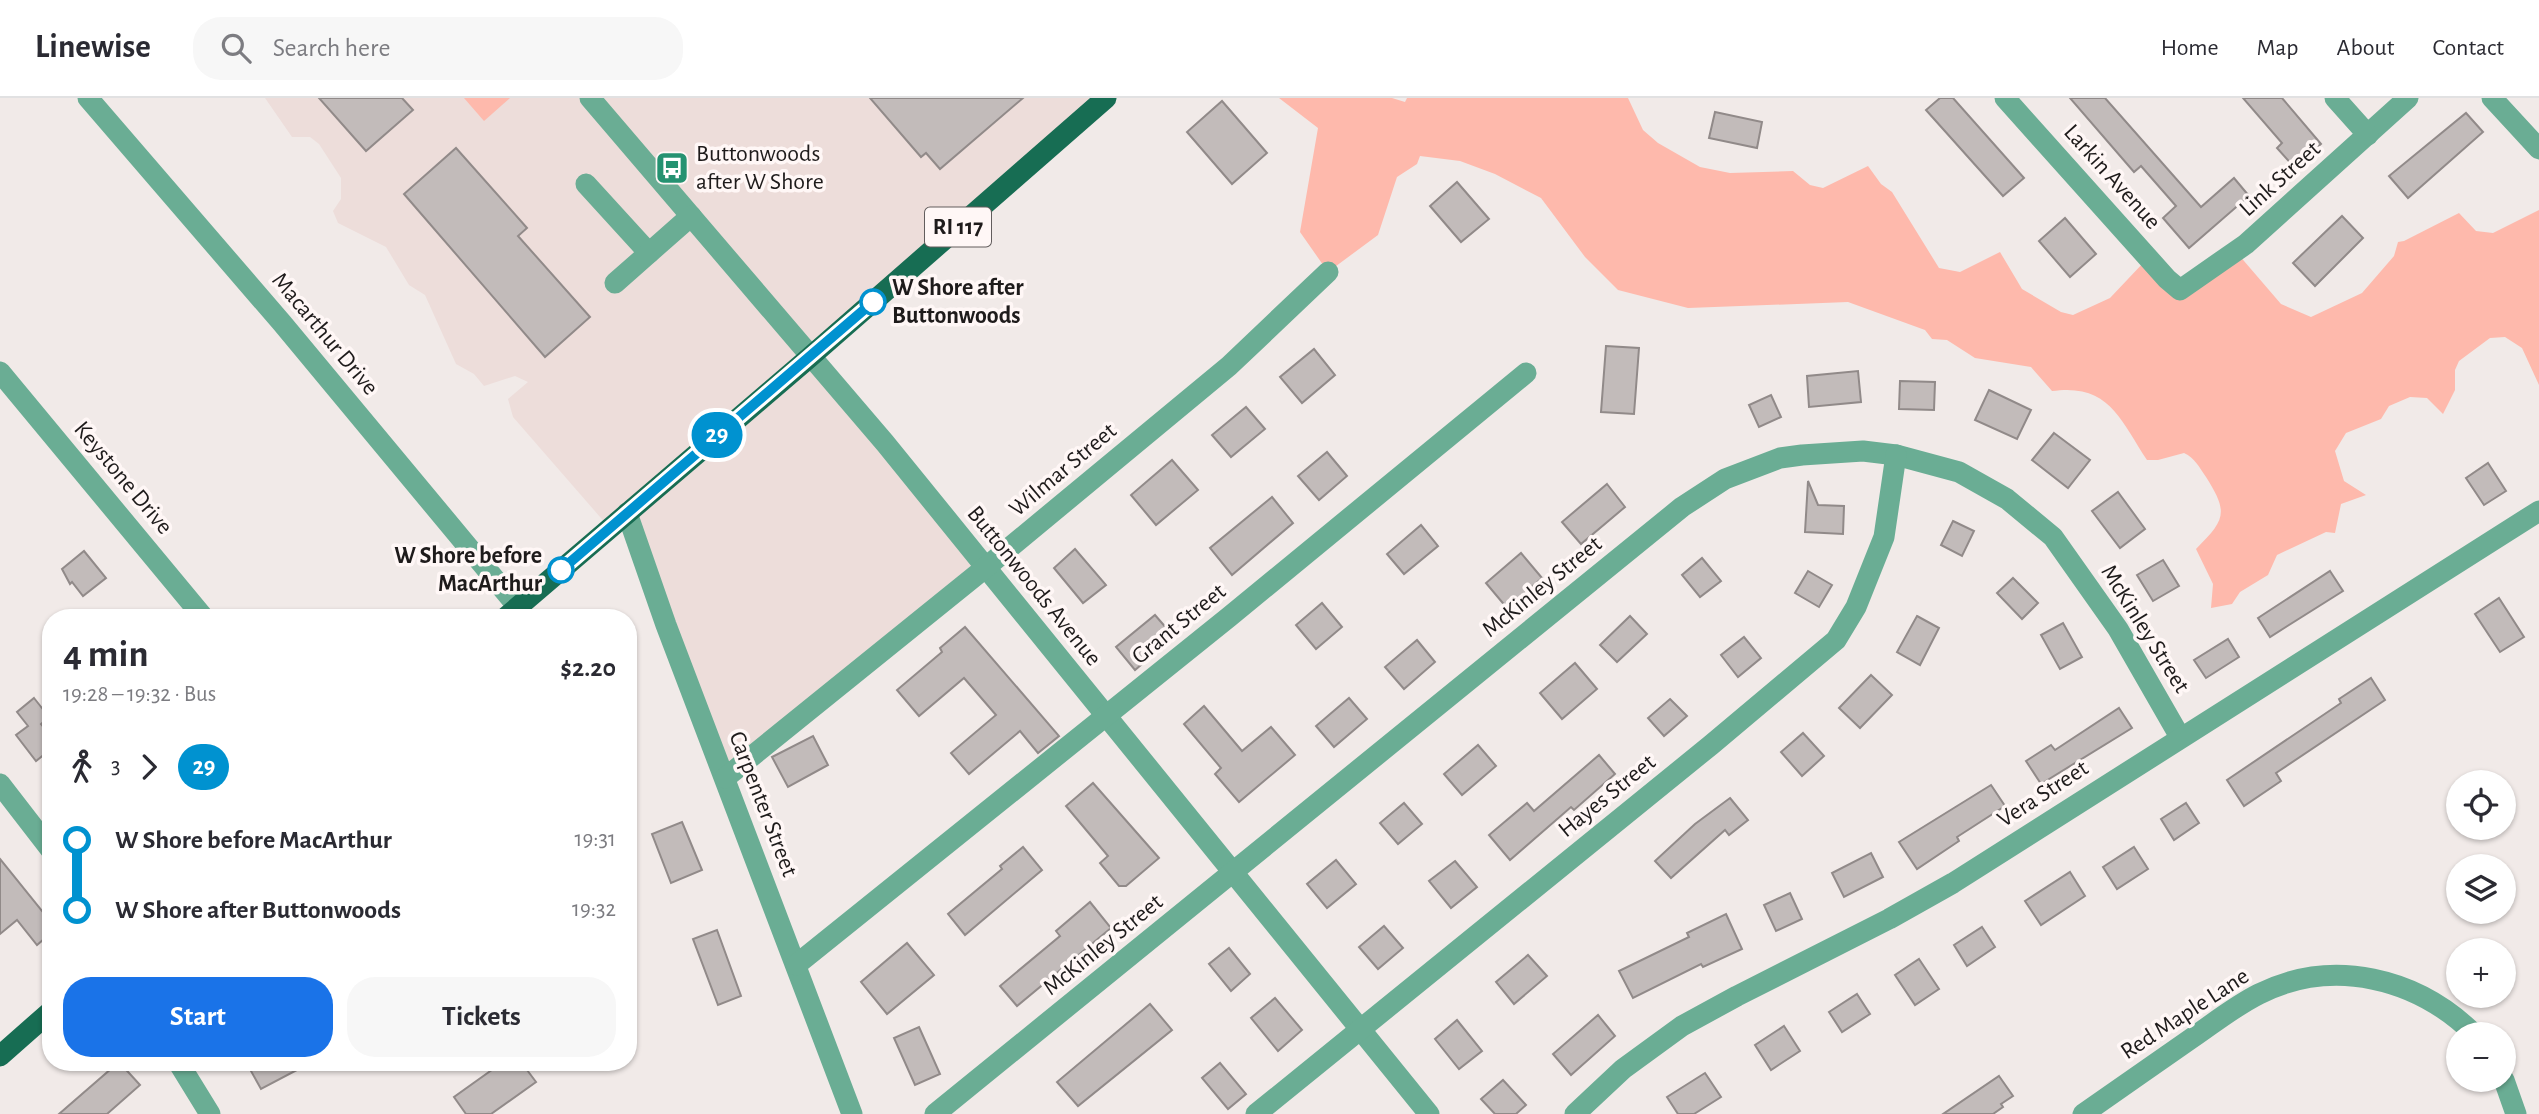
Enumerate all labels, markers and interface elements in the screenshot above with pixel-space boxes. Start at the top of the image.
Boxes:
search box [193,17,683,80]
icon: search [217,29,255,67]
text: Linewise [35,31,151,64]
text: Search here [273,35,390,61]
text: Home [2161,36,2219,60]
text: Map [2257,36,2299,60]
text: About [2337,36,2394,60]
text: Contact [2432,36,2504,60]
street label: Larkin Avenue [2059,120,2165,234]
street label: Link Street [2235,137,2325,221]
place label: Buttonwoods after W Shore [696,142,824,194]
bus stop icon: Buttonwoods after W Shore [653,149,691,187]
road number: RI 117 [925,208,991,246]
street label: Macarthur Drive [267,268,383,400]
place label: W Shore after Buttonwoods [892,276,1024,328]
marker: W Shore after Buttonwoods [860,289,886,315]
line badge: 29 [686,412,748,458]
street label: Keystone Drive [69,417,177,539]
street label: Wilmar Street [1005,418,1121,521]
text: 29 [706,423,728,447]
street label: Buttonwoods Avenue [962,501,1106,671]
street label: McKinley Street [1478,532,1607,642]
place label: W Shore before MacArthur [394,544,543,596]
marker: W Shore before MacArthur [548,557,574,583]
street label: McKinley Street [2096,561,2194,698]
street label: Grant Street [1128,579,1231,669]
text: 4 min [63,636,149,674]
text: $2.20 [560,655,616,681]
text: 19:28 – 19:32 · Bus [63,683,216,706]
street label: Carpenter Street [724,728,802,880]
icon: walk [63,748,101,786]
icon: forward [130,748,168,786]
street label: Hayes Street [1554,750,1660,842]
text: 3 [111,755,120,778]
text: 29 [192,755,215,779]
street label: Vera Street [1993,756,2093,832]
map controls [2446,770,2516,1092]
button: locate [2446,770,2516,840]
text: W Shore before MacArthur [115,827,392,853]
text: 19:31 [575,828,616,851]
button: layers [2446,854,2516,924]
street label: McKinley Street [1039,890,1168,1000]
text: W Shore after Buttonwoods [115,897,401,923]
text: 19:32 [572,898,616,921]
button: + [2446,938,2516,1008]
street label: Red Maple Lane [2117,964,2253,1064]
button: Start [63,977,333,1057]
button: Tickets [347,977,616,1057]
button: − [2446,1022,2516,1092]

